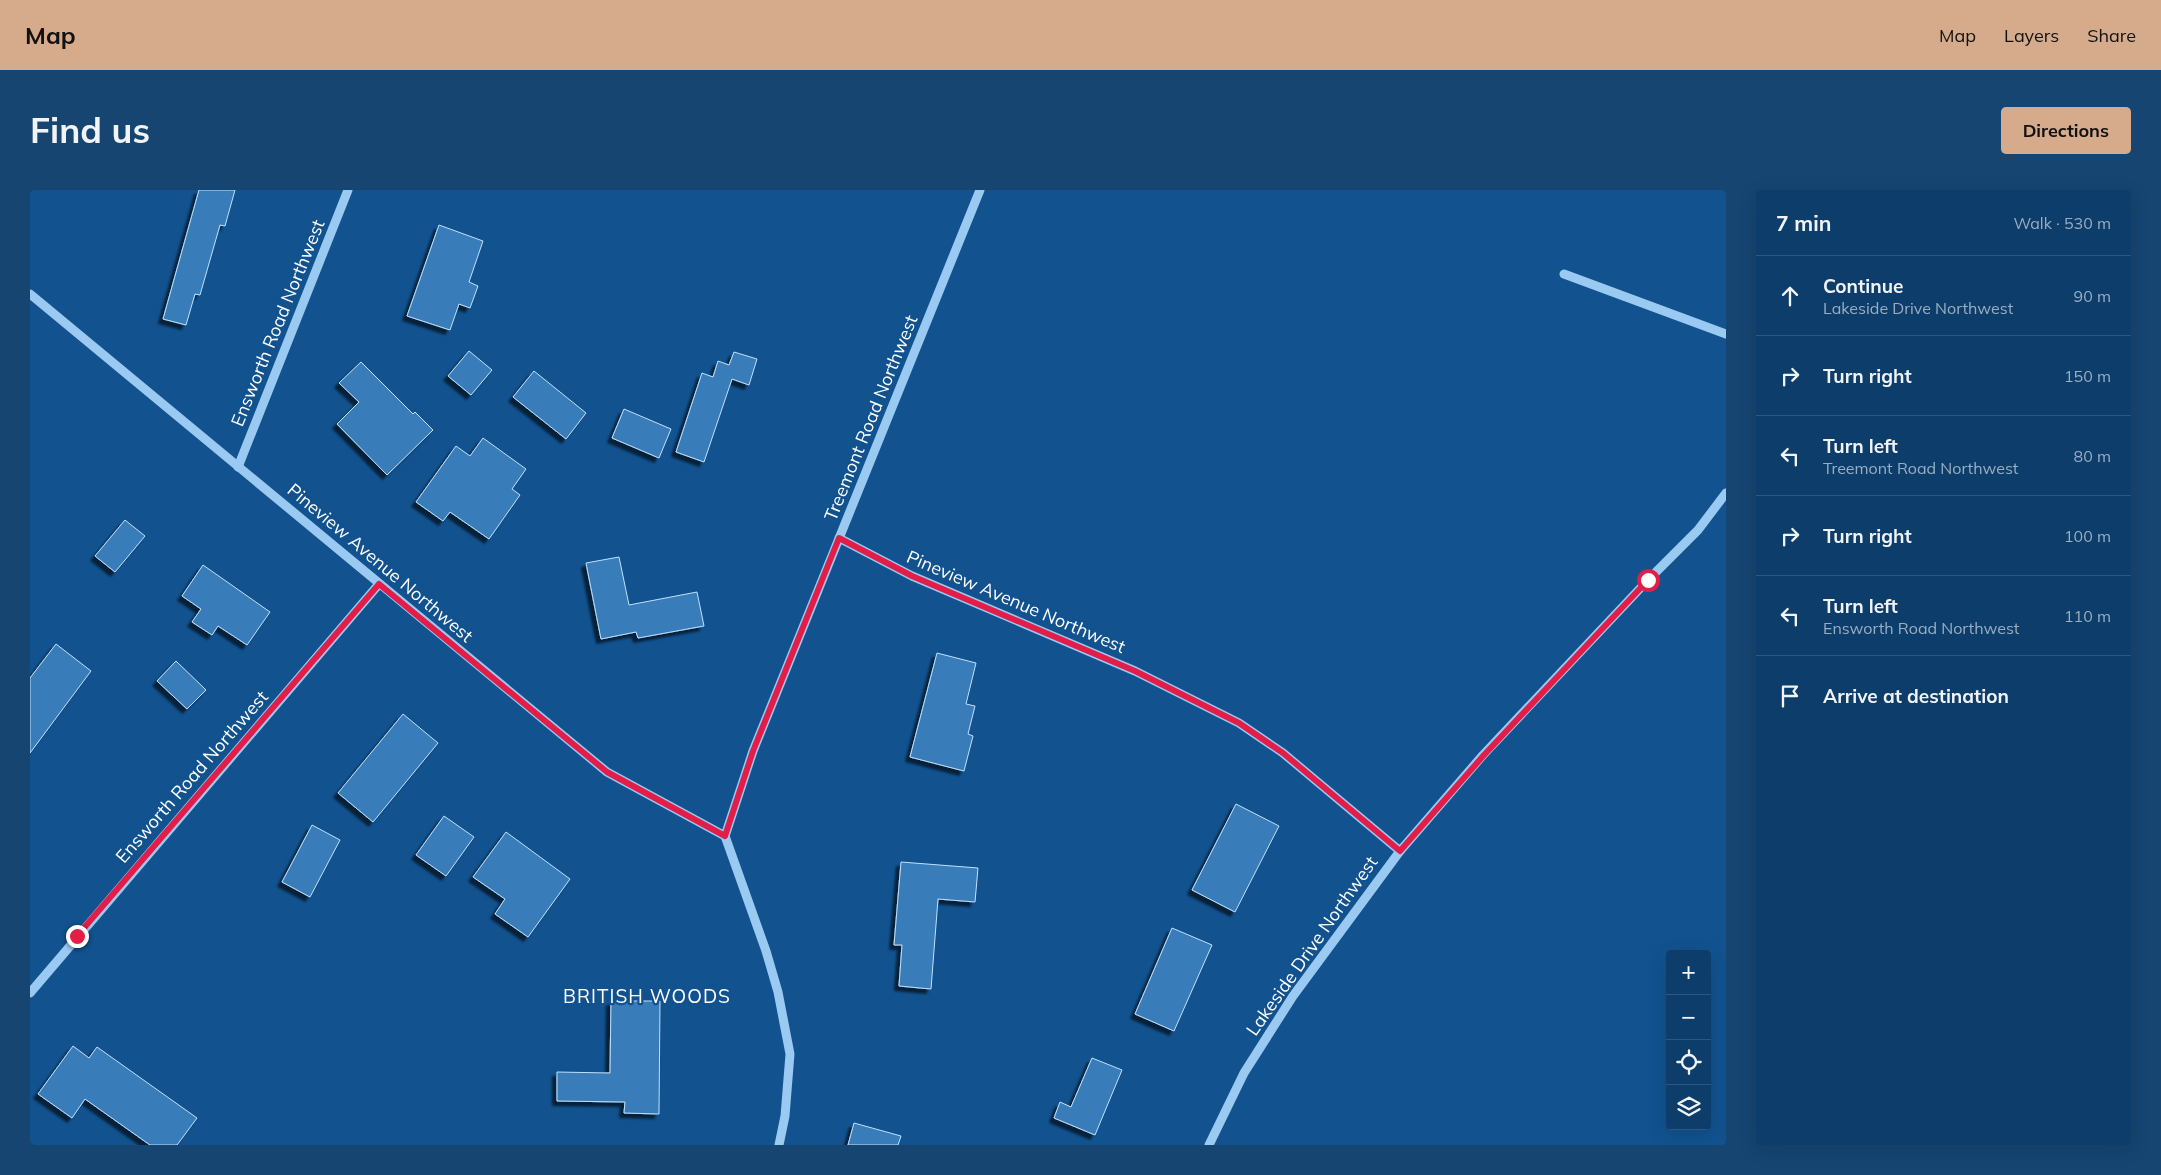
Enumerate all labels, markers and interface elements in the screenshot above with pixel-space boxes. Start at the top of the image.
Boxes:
text: Map [25,20,76,50]
text: Map [1939,24,1976,47]
text: Layers [2004,24,2059,47]
text: Share [2087,24,2136,47]
button: Directions [2001,107,2131,154]
text: Find us [30,108,150,152]
text: 7 min [1776,210,1831,236]
text: Walk · 530 m [2013,213,2111,233]
street label: Ensworth Road Northwest [225,216,330,430]
text: Continue [1823,274,1903,298]
icon: ahead [1776,282,1804,310]
text: 90 m [2074,286,2111,306]
text: Lakeside Drive Northwest [1823,298,2013,318]
street label: Treemont Road Northwest [819,312,922,524]
icon: right [1776,362,1804,390]
text: Turn right [1823,364,1912,388]
text: 150 m [2064,366,2111,386]
text: Turn left [1823,434,1898,458]
icon: left [1776,442,1804,470]
text: 80 m [2074,446,2111,466]
text: Treemont Road Northwest [1823,458,2018,478]
street label: Pineview Avenue Northwest [283,478,478,647]
icon: right [1776,522,1804,550]
text: Turn right [1823,524,1912,548]
text: 100 m [2064,526,2111,546]
street label: Pineview Avenue Northwest [903,545,1129,658]
route start [1637,569,1660,592]
text: Turn left [1823,594,1898,618]
icon: left [1776,602,1804,630]
text: 110 m [2064,606,2111,626]
text: Ensworth Road Northwest [1823,618,2019,638]
icon: arrive [1776,682,1804,710]
text: Arrive at destination [1823,684,2009,708]
street label: Ensworth Road Northwest [110,686,273,868]
street label: Lakeside Drive Northwest [1241,851,1382,1040]
route end [66,925,89,948]
map controls [1666,950,1711,1130]
button: + [1666,950,1711,995]
district label: BRITISH WOODS [563,984,731,1008]
button: − [1666,995,1711,1040]
button: locate [1666,1040,1711,1085]
button: layers [1666,1085,1711,1130]

